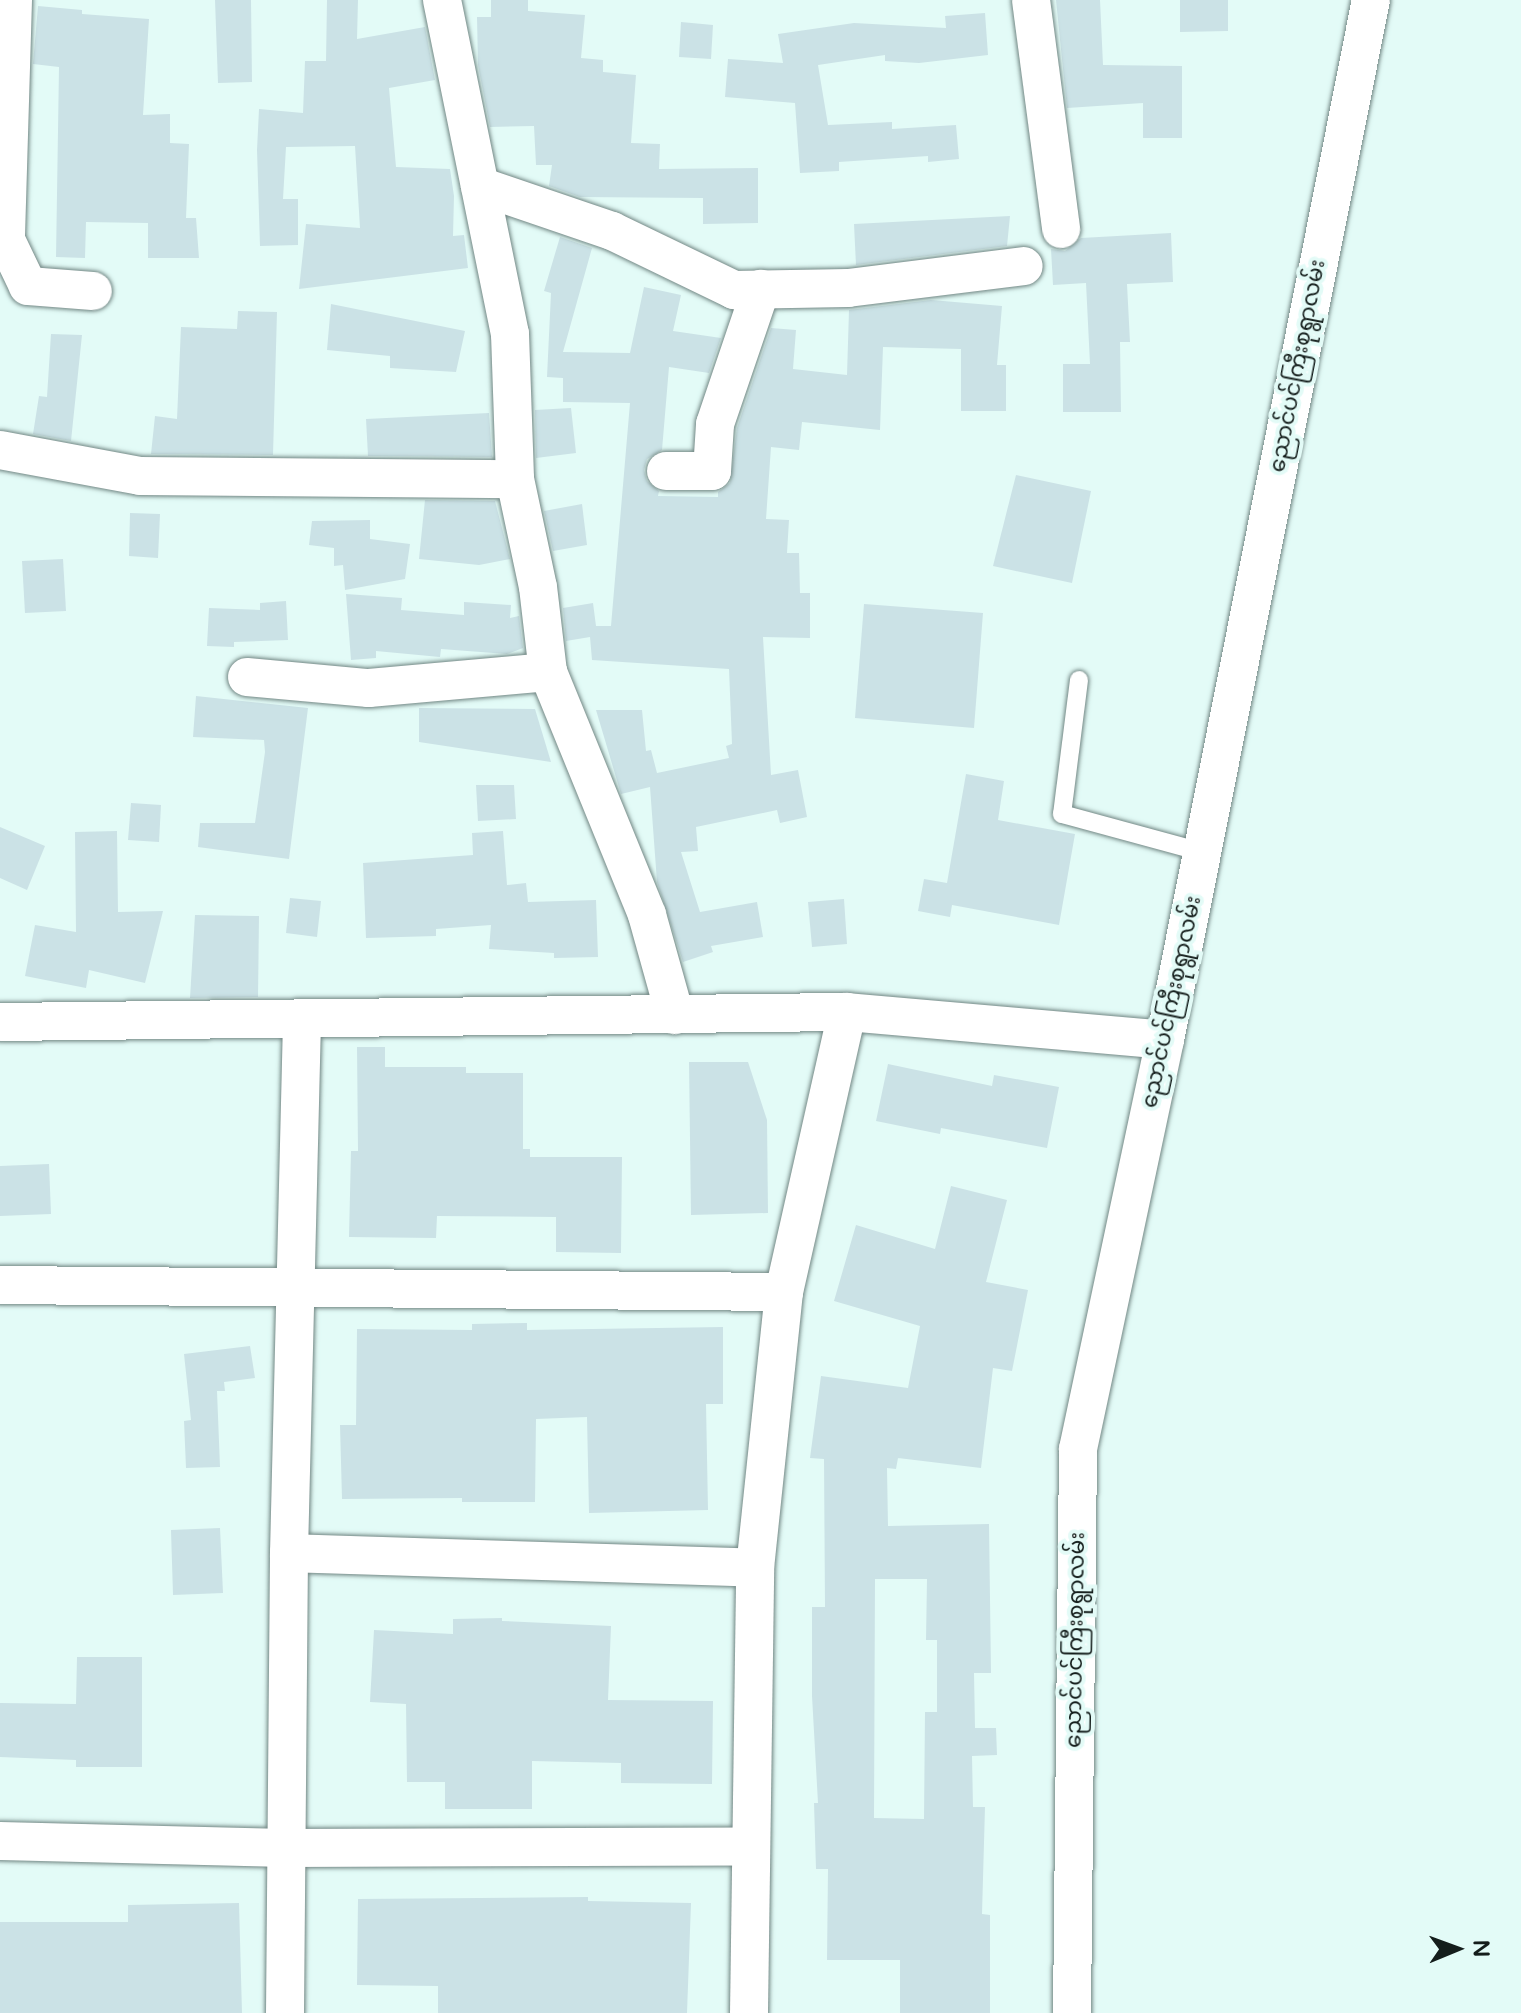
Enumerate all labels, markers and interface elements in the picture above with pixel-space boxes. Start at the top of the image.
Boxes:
street label: ညောင်ပင်ကြီးစုရွာလမ်း [1264,257,1332,475]
street label: ညောင်ပင်ကြီးစုရွာလမ်း [1137,894,1207,1110]
street label: ညောင်ပင်ကြီးစုရွာလမ်း [1061,1532,1091,1748]
north arrow [1417,1909,1497,1989]
text: N [1468,1940,1494,1958]

